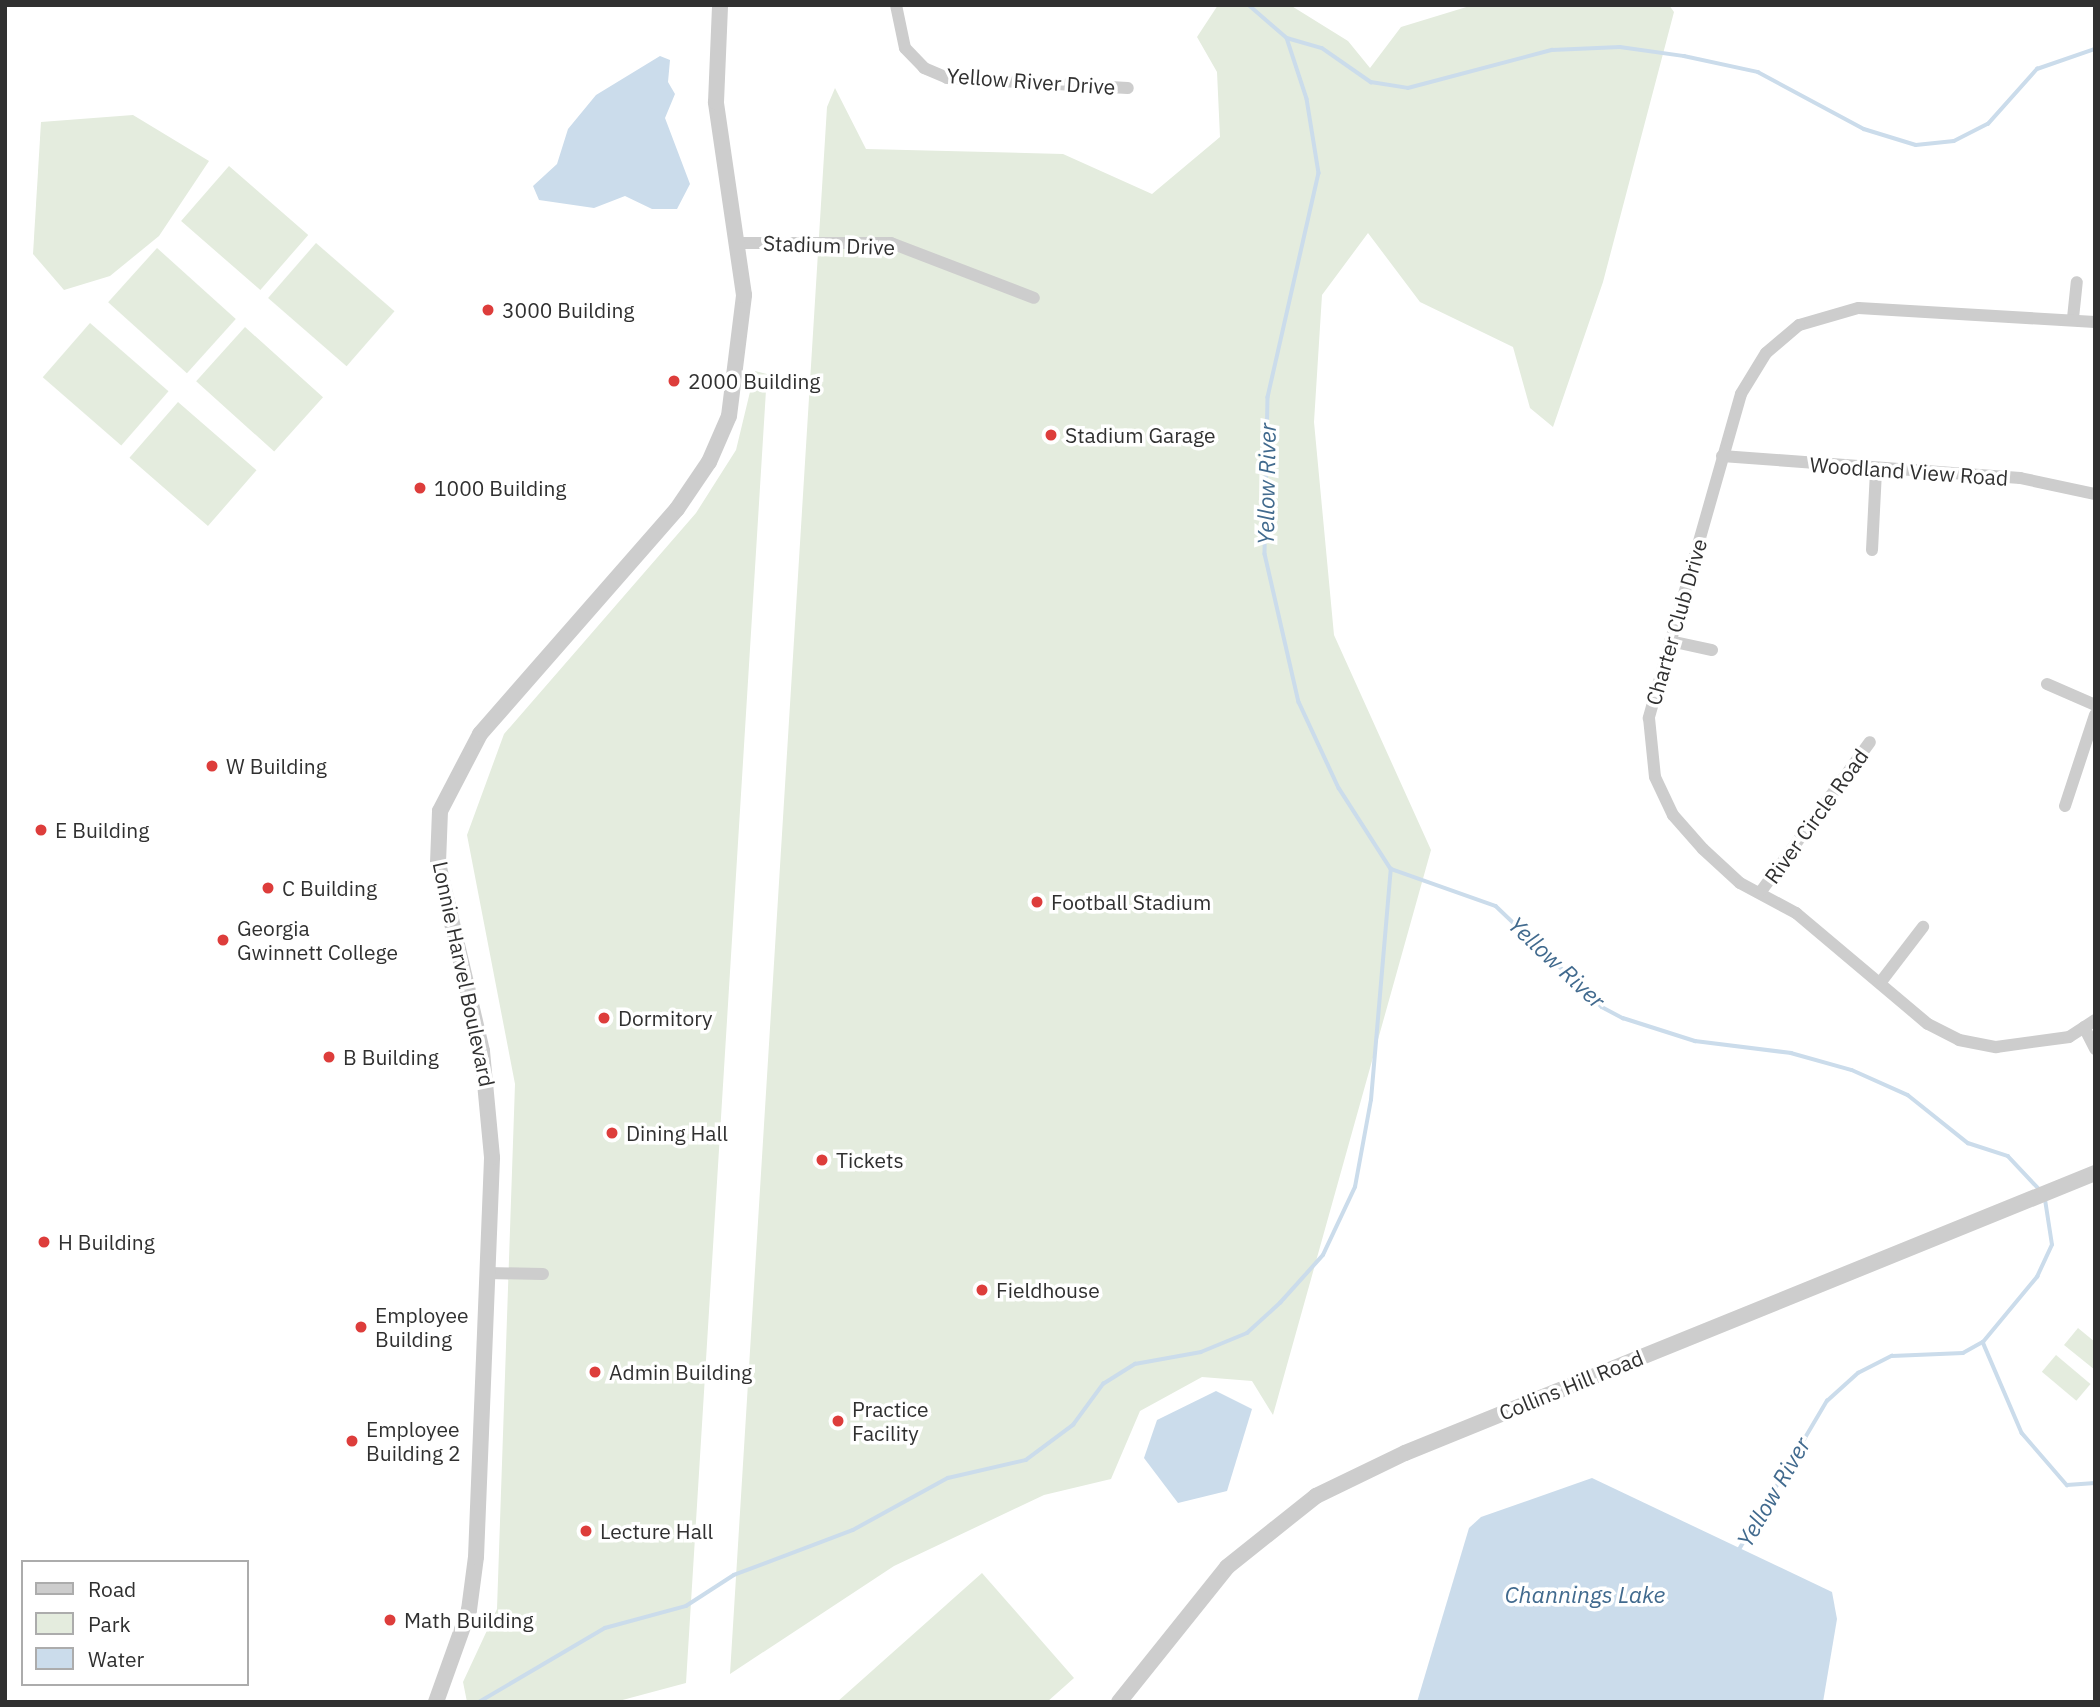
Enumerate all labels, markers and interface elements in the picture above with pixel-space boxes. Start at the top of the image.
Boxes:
street label: Yellow River Drive [946,63,1116,99]
street label: Stadium Drive [763,230,895,260]
place label: 3000 Building [502,297,634,323]
marker: 3000 Building [480,302,496,318]
place label: 2000 Building [688,368,820,394]
marker: 2000 Building [666,373,682,389]
place label: Stadium Garage [1065,422,1216,448]
water label: Yellow River [1251,423,1281,545]
marker: Stadium Garage [1043,427,1059,443]
street label: Woodland View Road [1809,451,2009,491]
place label: 1000 Building [434,475,566,501]
marker: 1000 Building [412,480,428,496]
street label: Charter Club Drive [1640,536,1712,708]
street label: River Circle Road [1759,744,1873,888]
place label: W Building [226,753,327,779]
marker: W Building [204,758,220,774]
place label: E Building [55,817,149,843]
marker: E Building [33,822,49,838]
street label: Lonnie Harvel Boulevard [428,859,500,1089]
place label: C Building [282,875,377,901]
marker: C Building [260,880,276,896]
place label: Football Stadium [1051,889,1211,915]
marker: Football Stadium [1029,894,1045,910]
water label: Yellow River [1503,910,1611,1014]
place label: Georgia Gwinnett College [237,915,398,965]
marker: Georgia Gwinnett College [215,932,231,948]
place label: Dormitory [618,1005,713,1031]
marker: Dormitory [596,1010,612,1026]
place label: B Building [343,1044,439,1070]
marker: B Building [321,1049,337,1065]
place label: Dining Hall [626,1120,728,1146]
marker: Dining Hall [604,1125,620,1141]
place label: Tickets [836,1147,904,1173]
marker: Tickets [814,1152,830,1168]
place label: H Building [58,1229,155,1255]
marker: H Building [36,1234,52,1250]
place label: Fieldhouse [996,1277,1100,1303]
marker: Fieldhouse [974,1282,990,1298]
place label: Employee Building [375,1302,469,1352]
marker: Employee Building [353,1319,369,1335]
street label: Collins Hill Road [1495,1345,1647,1425]
place label: Admin Building [609,1359,752,1385]
marker: Admin Building [587,1364,603,1380]
place label: Practice Facility [852,1396,929,1446]
marker: Practice Facility [830,1413,846,1429]
place label: Employee Building 2 [366,1416,461,1466]
water label: Yellow River [1731,1432,1815,1552]
marker: Employee Building 2 [344,1433,360,1449]
place label: Lecture Hall [600,1518,713,1544]
marker: Lecture Hall [578,1523,594,1539]
legend [21,1560,248,1686]
text: Road [88,1575,136,1603]
water label: Channings Lake [1505,1580,1665,1608]
place label: Math Building [404,1607,534,1633]
text: Park [88,1610,131,1638]
marker: Math Building [382,1612,398,1628]
text: Water [88,1645,144,1673]

